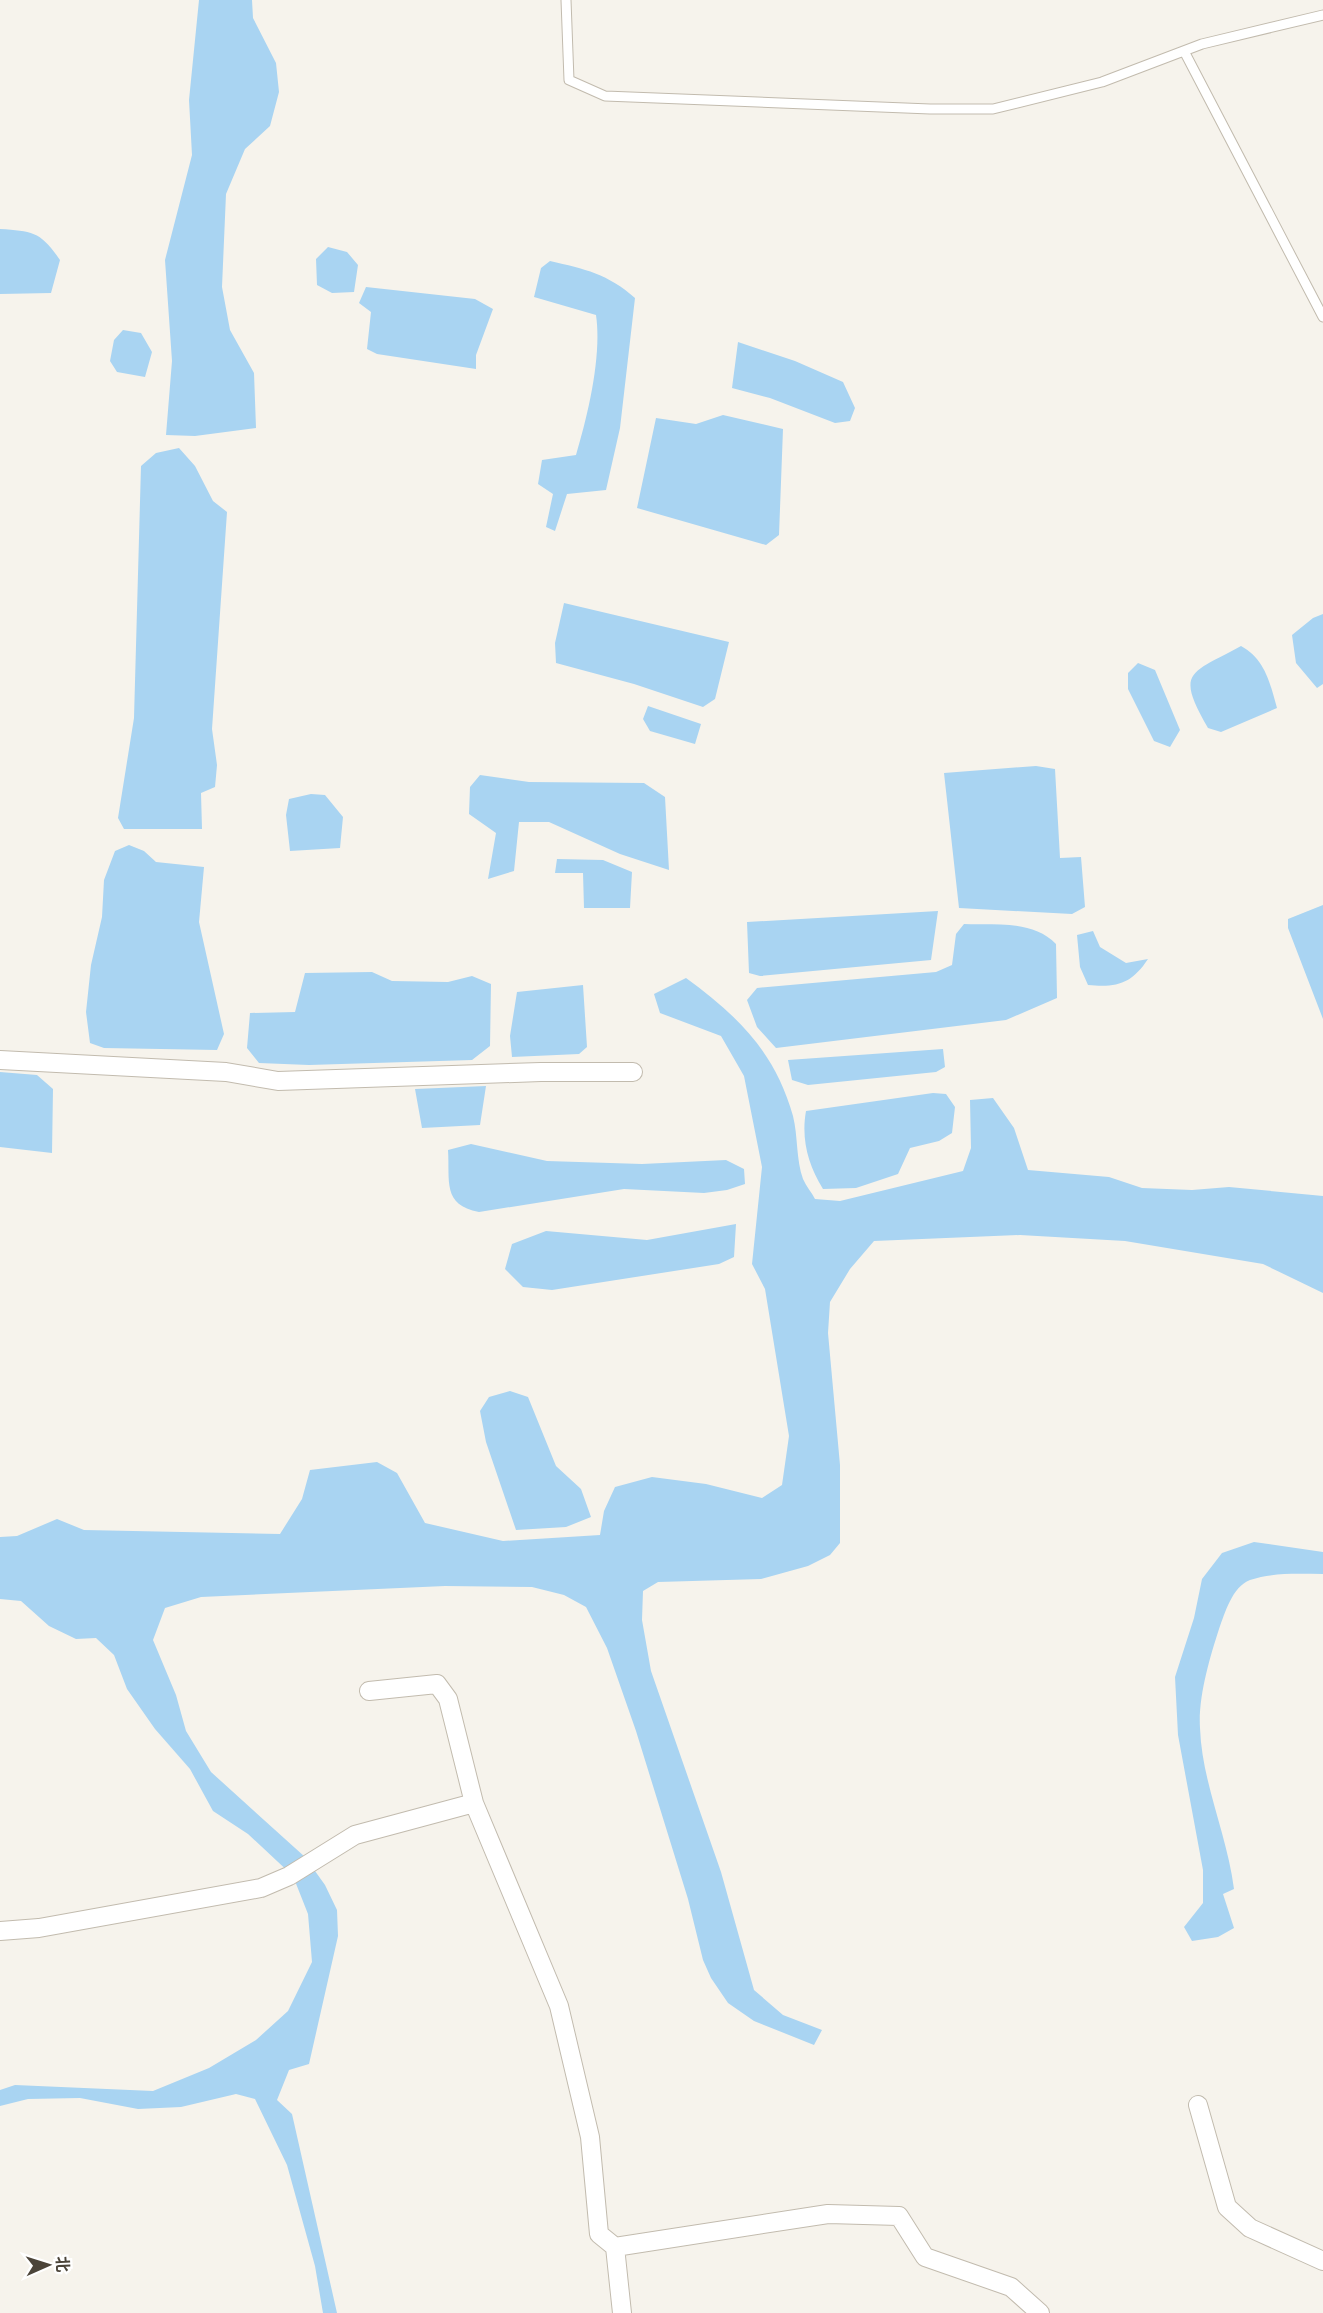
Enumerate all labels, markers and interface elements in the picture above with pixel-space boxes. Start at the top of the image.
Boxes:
north arrow [18,2235,78,2295]
text: 北 [53,2256,72,2273]

